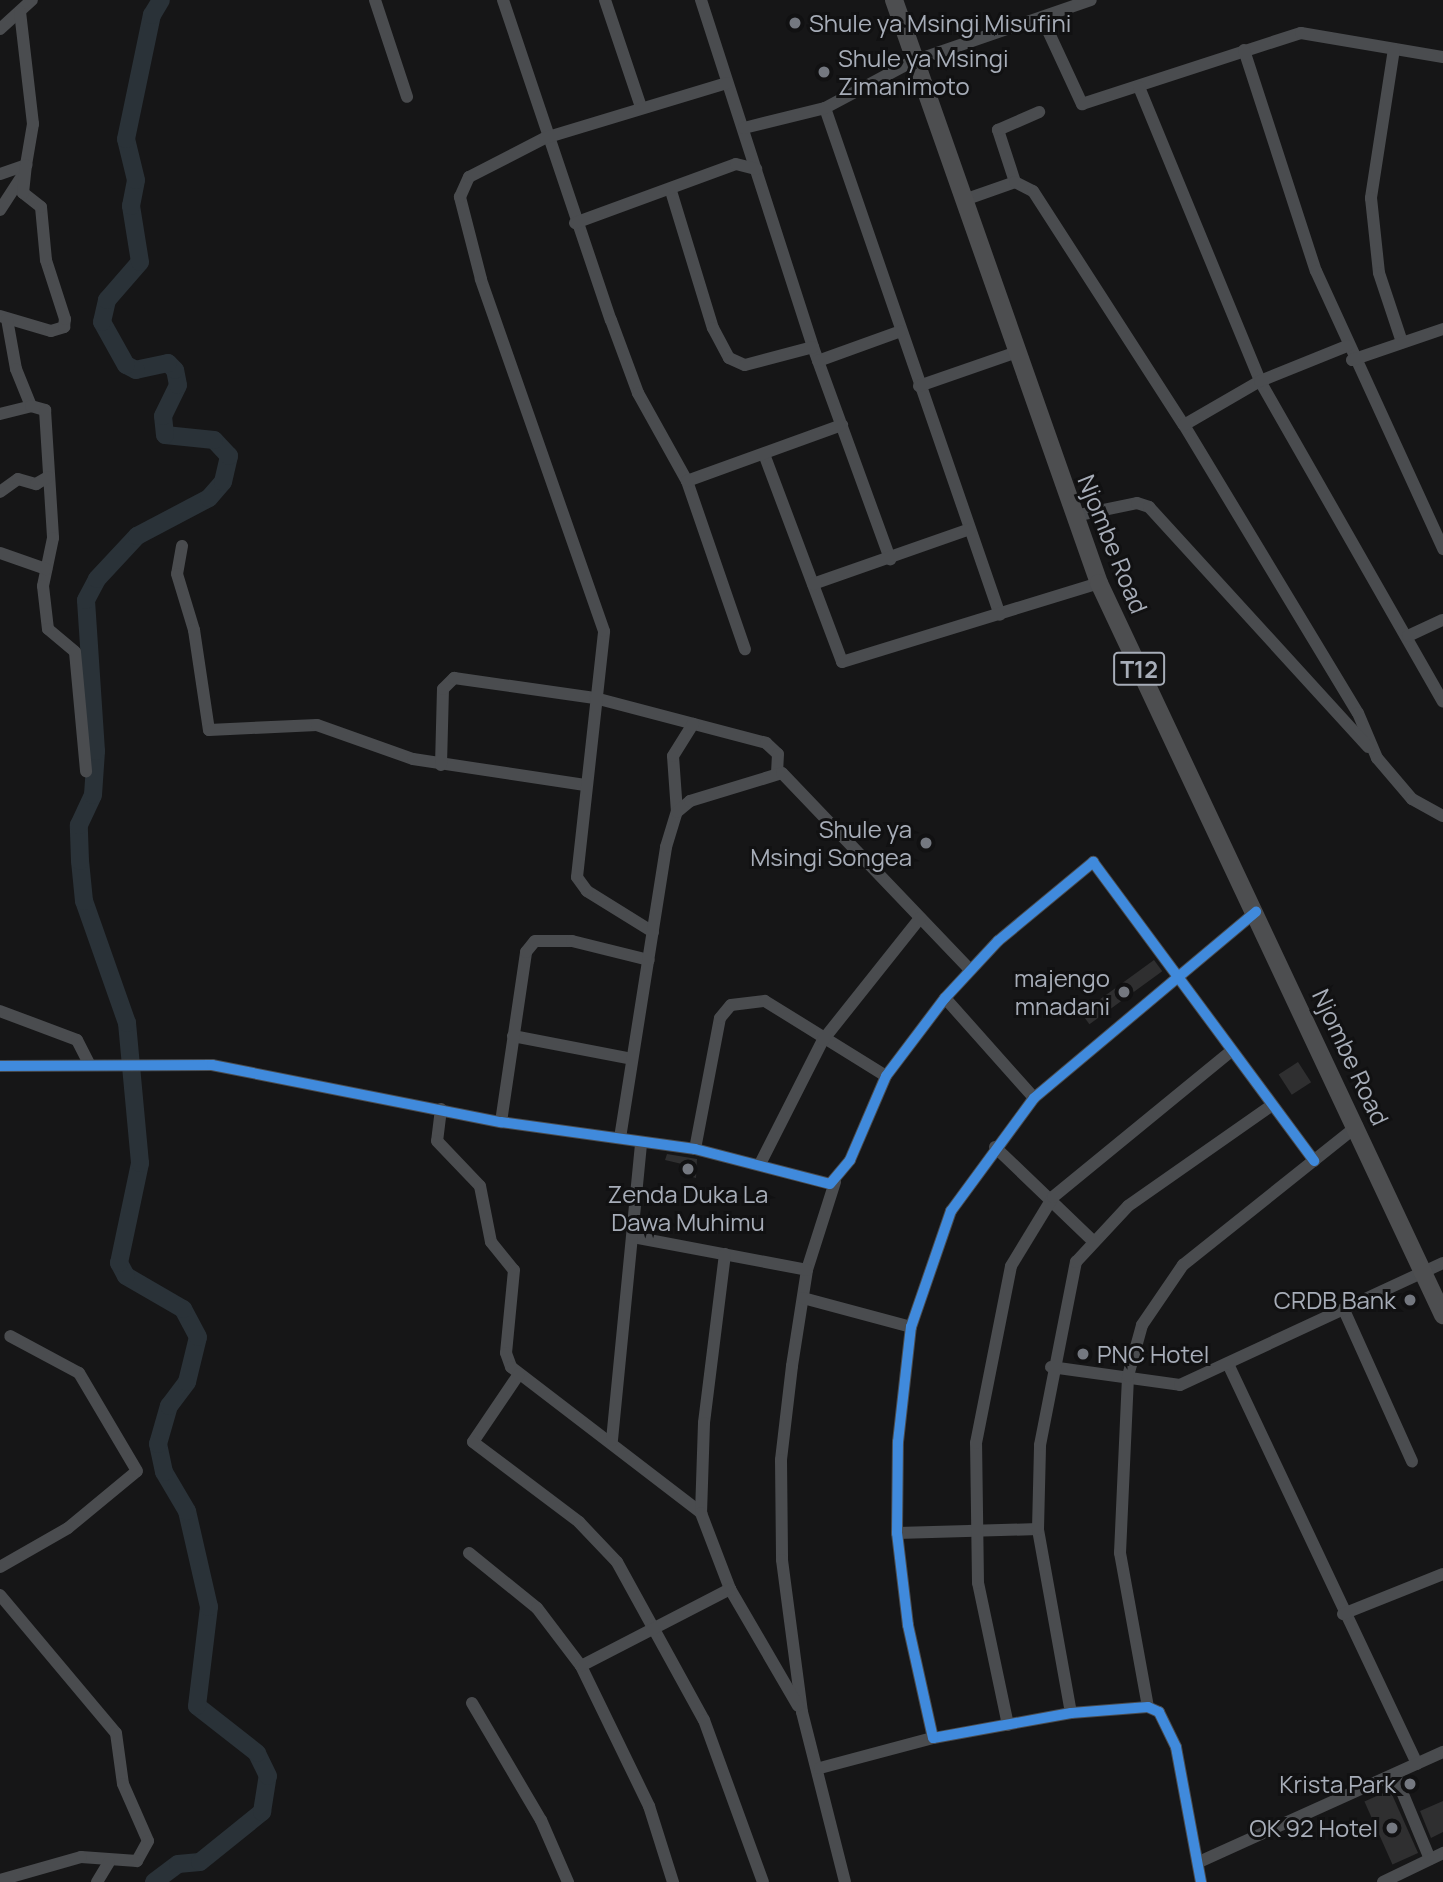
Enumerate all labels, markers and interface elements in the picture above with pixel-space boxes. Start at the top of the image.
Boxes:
place label: Shule ya Msingi Misufini [809,9,1071,37]
marker: Shule ya Msingi Misufini [787,15,803,31]
place label: Shule ya Msingi Zimanimoto [838,44,1008,100]
marker: Shule ya Msingi Zimanimoto [816,64,832,80]
street label: Njombe Road [1072,471,1154,617]
road number: T12 [1113,650,1165,688]
place label: Shule ya Msingi Songea [750,815,912,871]
marker: Shule ya Msingi Songea [918,835,934,851]
place label: majengo mnadani [1014,964,1110,1020]
marker: majengo mnadani [1116,984,1132,1000]
street label: Njombe Road [1307,984,1395,1130]
marker: Zenda Duka La Dawa Muhimu [680,1161,696,1177]
place label: Zenda Duka La Dawa Muhimu [608,1180,768,1236]
place label: CRDB Bank [1274,1286,1396,1314]
marker: CRDB Bank [1402,1292,1418,1308]
place label: PNC Hotel [1097,1340,1209,1368]
marker: PNC Hotel [1075,1346,1091,1362]
place label: Krista Park [1279,1770,1396,1798]
marker: Krista Park [1402,1776,1418,1792]
place label: OK 92 Hotel [1249,1814,1378,1842]
marker: OK 92 Hotel [1384,1820,1400,1836]

